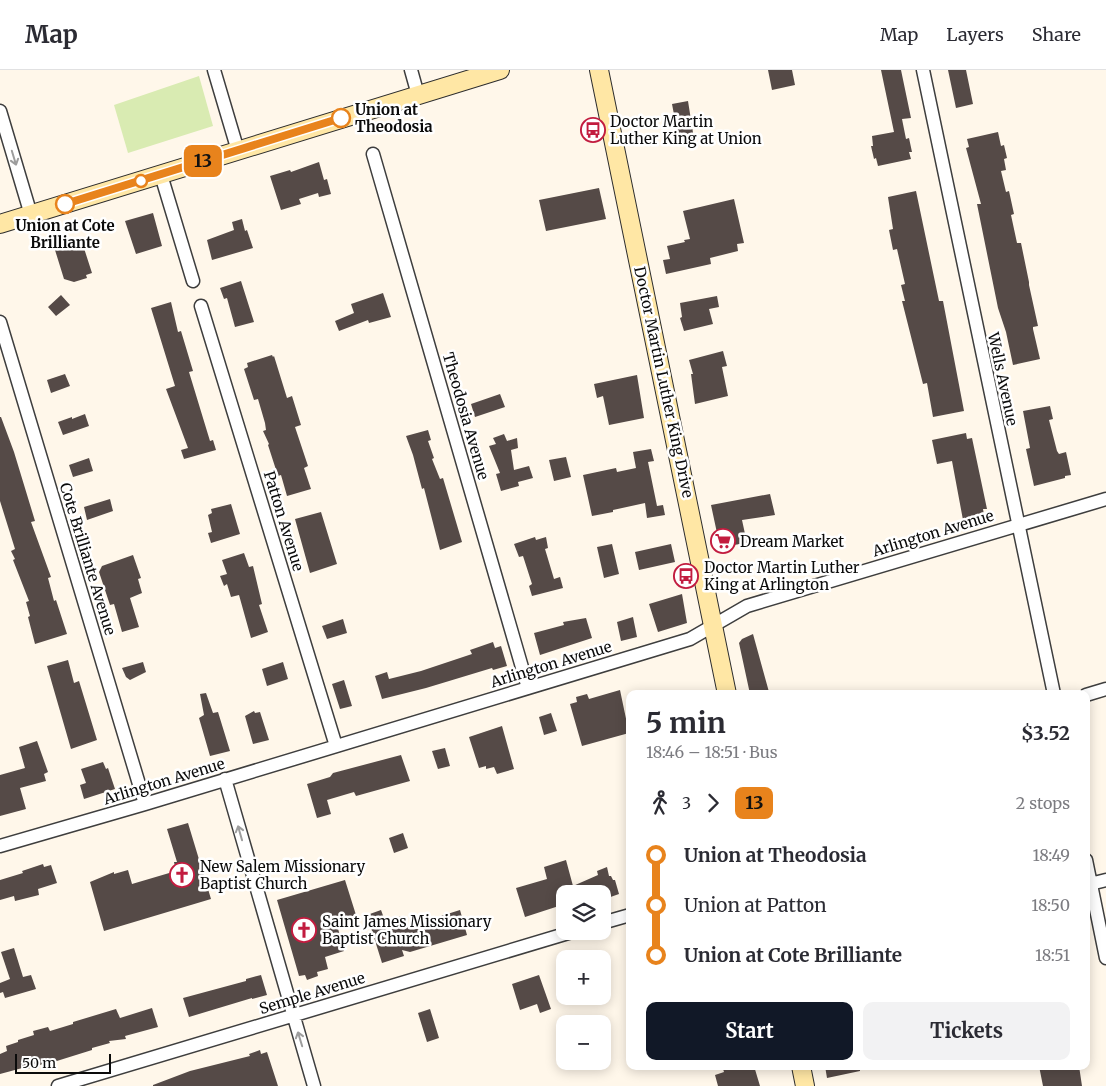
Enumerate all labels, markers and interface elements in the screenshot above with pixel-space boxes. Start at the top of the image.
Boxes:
text: Map [25,19,78,50]
text: Map [880,23,918,46]
text: Layers [946,23,1004,46]
text: Share [1032,23,1081,46]
place label: Union at Theodosia [355,100,433,136]
marker: Union at Theodosia [331,108,351,128]
place label: Doctor Martin Luther King at Union [610,112,762,148]
bus stop icon: Doctor Martin Luther King at Union [580,117,606,143]
line badge: 13 [180,145,226,177]
text: 13 [194,149,212,172]
one-way arrow [10,150,20,166]
unlabelled marker [134,174,148,188]
marker: Union at Cote Brilliante [55,194,75,214]
place label: Union at Cote Brilliante [15,216,115,252]
street label: Doctor Martin Luther King Drive [630,265,698,500]
street label: Wells Avenue [984,330,1022,428]
street label: Theodosia Avenue [439,350,493,482]
street label: Patton Avenue [260,469,308,574]
street label: Cote Brilliante Avenue [56,480,120,638]
street label: Arlington Avenue [869,505,996,561]
supermarket icon: Dream Market [710,528,736,554]
place label: Dream Market [740,532,844,551]
place label: Doctor Martin Luther King at Arlington [704,558,860,594]
bus stop icon: Doctor Martin Luther King at Arlington [673,563,699,589]
street label: Arlington Avenue [487,636,614,692]
text: 5 min [646,705,726,741]
text: $3.52 [1021,721,1070,745]
text: 18:46 – 18:51 · Bus [646,742,778,762]
street label: Arlington Avenue [100,753,227,809]
icon: walk [646,789,674,817]
icon: forward [699,789,727,817]
text: 13 [745,791,763,814]
text: 3 [682,793,691,813]
text: 2 stops [1016,793,1070,813]
one-way arrow [235,825,245,841]
text: Union at Theodosia [684,843,867,867]
text: 18:49 [1033,845,1070,865]
place label: New Salem Missionary Baptist Church [200,857,366,893]
church icon: New Salem Missionary Baptist Church [169,862,195,888]
map controls [556,885,611,1070]
button: layers [556,885,611,940]
text: Union at Patton [684,893,827,917]
text: 18:50 [1031,895,1070,915]
place label: Saint James Missionary Baptist Church [322,912,492,948]
church icon: Saint James Missionary Baptist Church [291,917,317,943]
text: Union at Cote Brilliante [684,943,902,967]
text: 18:51 [1035,945,1070,965]
button: + [556,950,611,1005]
street label: Semple Avenue [257,968,367,1018]
button: Start [646,1002,853,1060]
button: Tickets [863,1002,1070,1060]
button: − [556,1015,611,1070]
one-way arrow [295,1032,305,1048]
scale bar [15,1051,111,1074]
text: 50 m [22,1054,56,1072]

